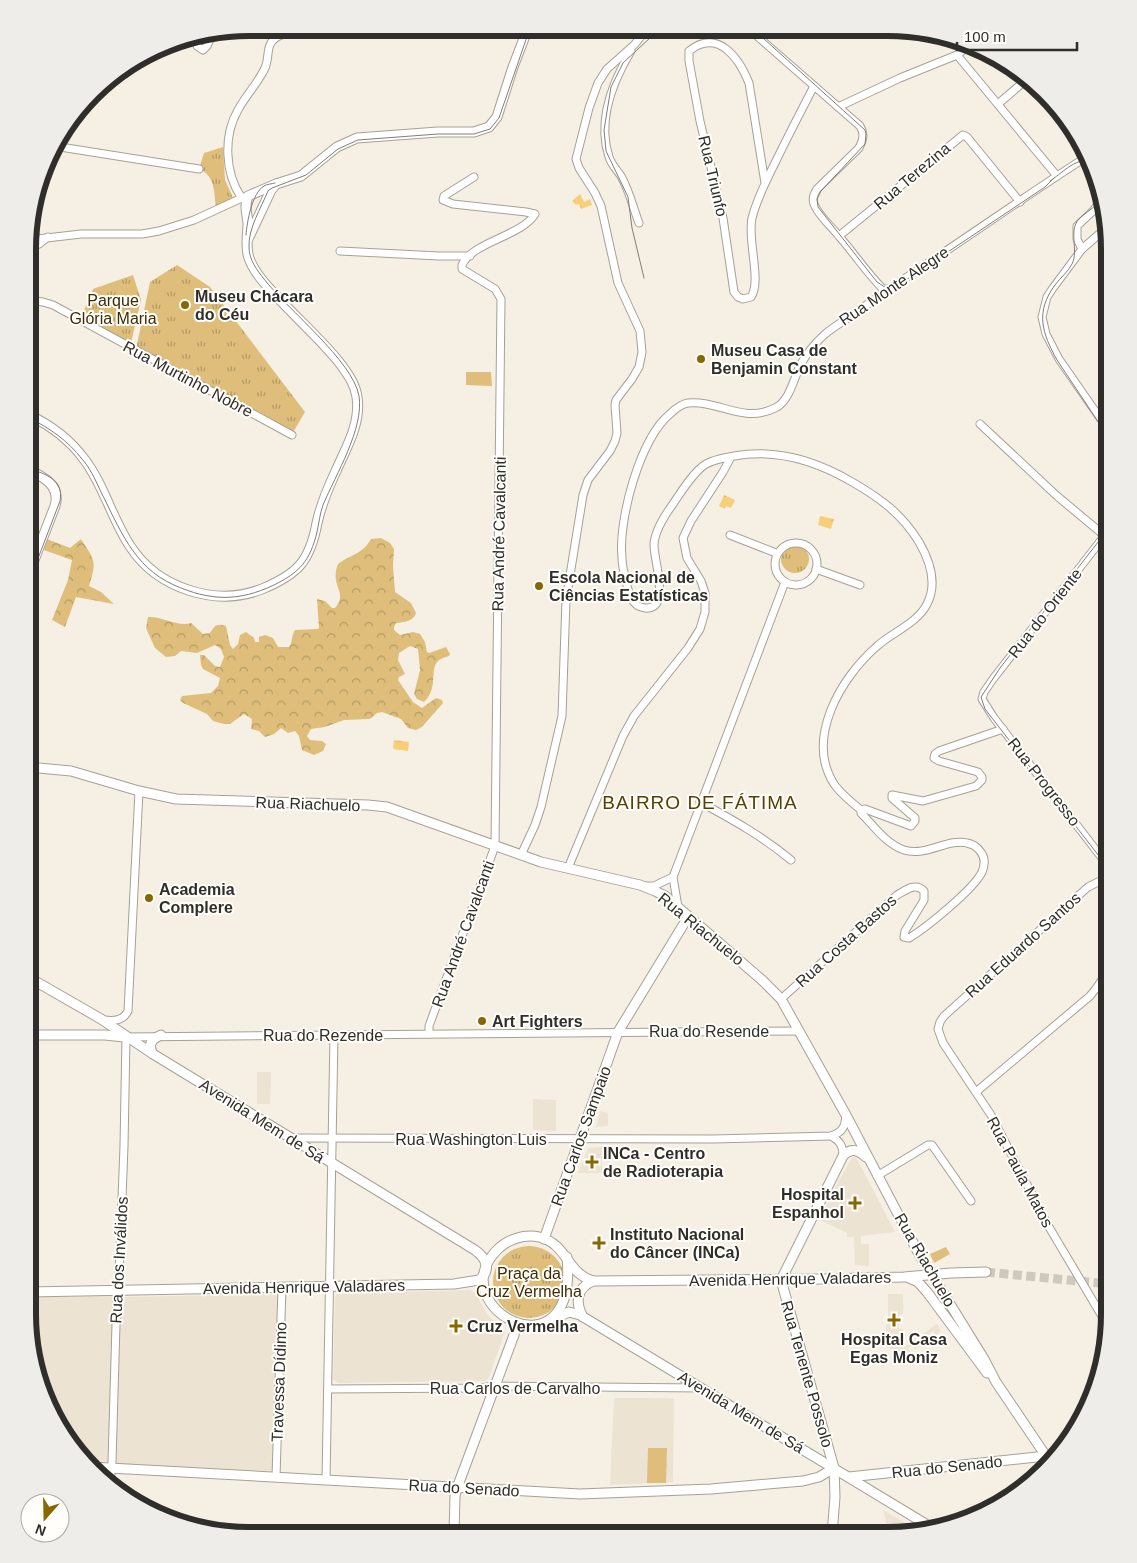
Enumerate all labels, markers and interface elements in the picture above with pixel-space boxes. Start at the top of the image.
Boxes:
scale bar [957,20,1077,52]
text: 100 m [964,28,1006,45]
street label: Rua Triunfo [695,134,731,218]
street label: Rua Terezina [871,139,954,213]
street label: Rua Monte Alegre [836,243,952,329]
place label: Museu Chácara do Céu [195,288,313,323]
park label: Parque Glória Maria [69,292,157,327]
marker: Museu Chácara do Céu [179,299,191,311]
street label: Rua Murtinho Nobre [120,338,256,420]
place label: Museu Casa de Benjamin Constant [711,342,857,377]
marker: Museu Casa de Benjamin Constant [695,353,707,365]
street label: Rua André Cavalcanti [489,456,509,612]
street label: Rua do Oriente [1005,565,1085,661]
place label: Escola Nacional de Ciências Estatísticas [549,569,708,604]
marker: Escola Nacional de Ciências Estatísticas [533,580,545,592]
street label: Rua Progresso [1004,735,1084,829]
district label: BAIRRO DE FÁTIMA [602,792,798,813]
street label: Rua Riachuelo [255,794,361,814]
street label: Rua André Cavalcanti [429,858,497,1010]
place label: Academia Complere [159,881,235,916]
street label: Rua Riachuelo [655,889,747,969]
street label: Rua Eduardo Santos [962,889,1084,1001]
marker: Academia Complere [143,892,155,904]
street label: Rua Costa Bastos [792,892,900,990]
place label: Art Fighters [492,1013,583,1030]
marker: Art Fighters [476,1015,488,1027]
street label: Rua do Resende [649,1023,769,1040]
street label: Rua do Rezende [263,1027,383,1044]
street label: Rua Carlos Sampaio [548,1064,614,1208]
street label: Avenida Mem de Sá [197,1076,328,1166]
street label: Rua Paula Matos [984,1114,1056,1230]
street label: Rua Washington Luis [395,1131,547,1148]
place label: INCa - Centro de Radioterapia [603,1145,723,1180]
marker: INCa - Centro de Radioterapia [585,1155,599,1169]
place label: Hospital Espanhol [772,1186,844,1221]
street label: Rua dos Inválidos [107,1196,131,1324]
marker: Hospital Espanhol [848,1196,862,1210]
street label: Rua Riachuelo [891,1210,959,1310]
place label: Instituto Nacional do Câncer (INCa) [610,1226,744,1261]
marker: Instituto Nacional do Câncer (INCa) [592,1236,606,1250]
park label: Praça da Cruz Vermelha [476,1265,582,1300]
street label: Avenida Henrique Valadares [689,1269,891,1289]
street label: Avenida Henrique Valadares [203,1277,405,1297]
street label: Rua Tenente Possolo [778,1299,836,1449]
marker: Hospital Casa Egas Moniz [887,1313,901,1327]
place label: Cruz Vermelha [467,1318,578,1335]
marker: Cruz Vermelha [449,1319,463,1333]
street label: Travessa Dídimo [268,1321,290,1442]
place label: Hospital Casa Egas Moniz [841,1331,947,1366]
street label: Avenida Mem de Sá [675,1368,807,1456]
street label: Rua Carlos de Carvalho [430,1380,600,1397]
street label: Rua do Senado [891,1453,1003,1481]
street label: Rua do Senado [408,1477,520,1499]
north arrow [20,1493,70,1543]
text: N [33,1521,48,1539]

